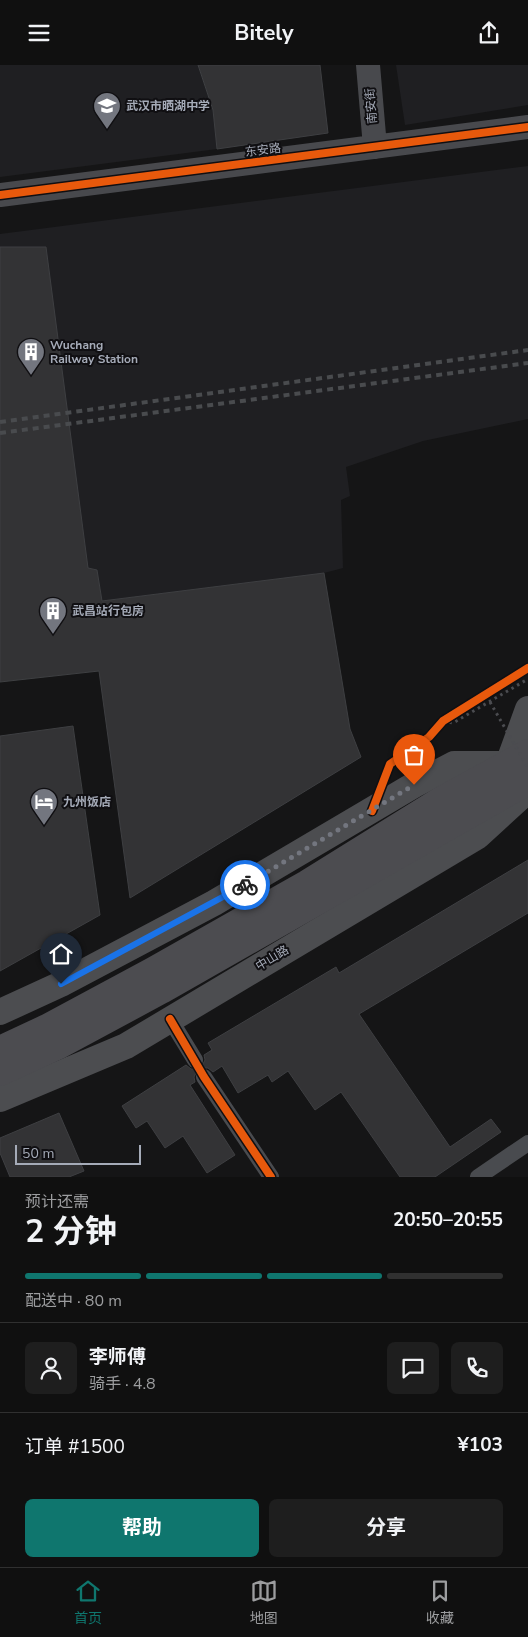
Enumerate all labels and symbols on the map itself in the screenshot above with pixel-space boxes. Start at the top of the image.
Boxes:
street label: 南安街 [361,87,381,125]
school or university icon: 武汉市晒湖中学 [92,91,122,130]
place label: 武汉市晒湖中学 [126,98,210,114]
street label: 东安路 [244,140,282,160]
building icon: Wuchang Railway Station [16,337,46,376]
place label: Wuchang Railway Station [50,337,138,367]
building icon: 武昌站行包房 [38,596,68,635]
place label: 武昌站行包房 [72,603,144,619]
pin [393,734,435,785]
hotel icon: 九州饭店 [29,787,59,826]
place label: 九州饭店 [63,794,111,810]
courier [220,860,270,910]
pin [40,933,82,984]
street label: 中山路 [252,942,292,974]
scale bar [15,1142,141,1165]

